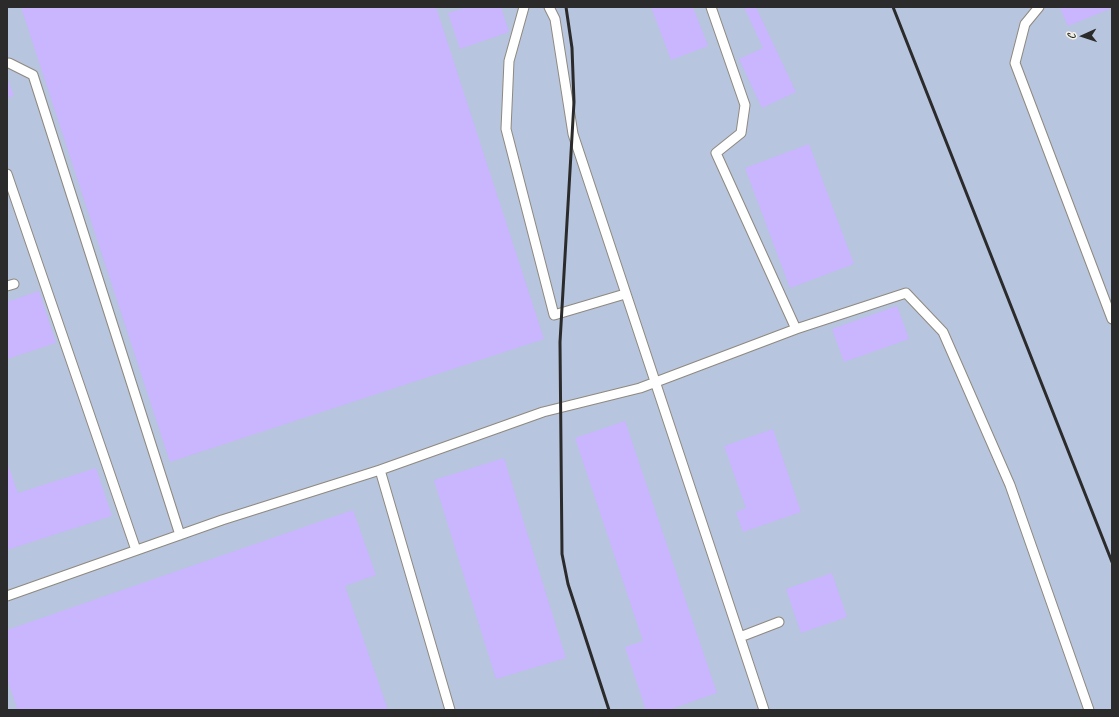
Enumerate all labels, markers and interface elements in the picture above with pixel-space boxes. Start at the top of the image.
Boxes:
north arrow [1063,16,1103,56]
text: С [1064,34,1078,40]

